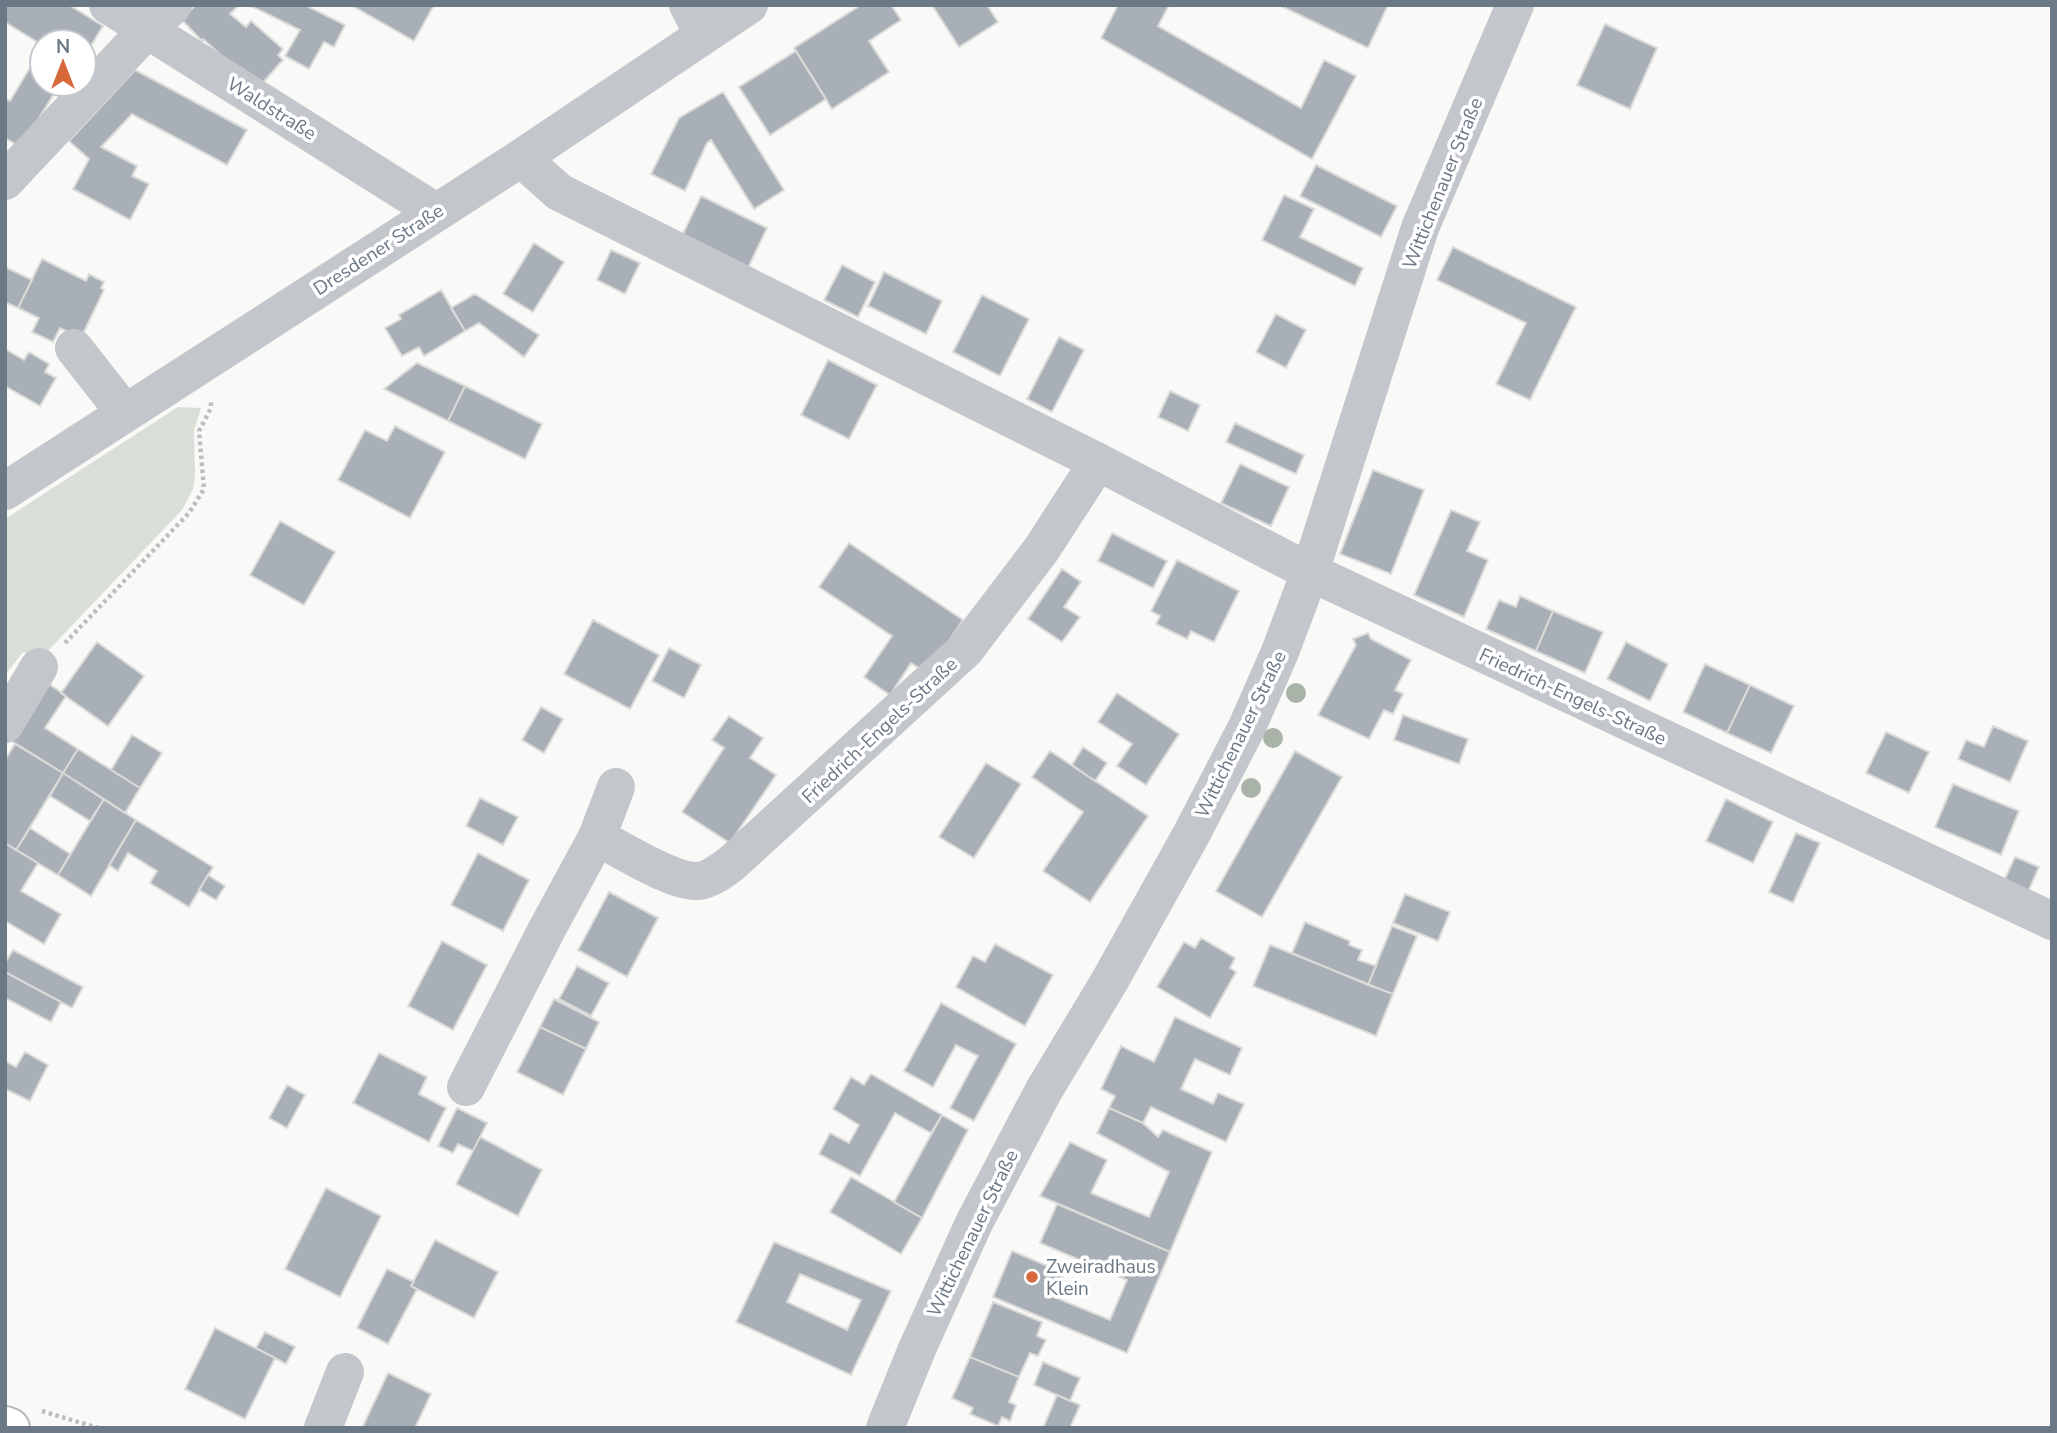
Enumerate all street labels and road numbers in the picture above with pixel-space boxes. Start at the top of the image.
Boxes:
street label: Waldstraße [222,71,321,147]
street label: Wittichenauer Straße [1397,94,1489,273]
street label: Dresdener Straße [308,198,449,302]
street label: Friedrich-Engels-Straße [1475,642,1670,752]
street label: Wittichenauer Straße [1189,647,1293,822]
street label: Friedrich-Engels-Straße [796,652,963,810]
street label: Wittichenauer Straße [921,1146,1025,1321]

